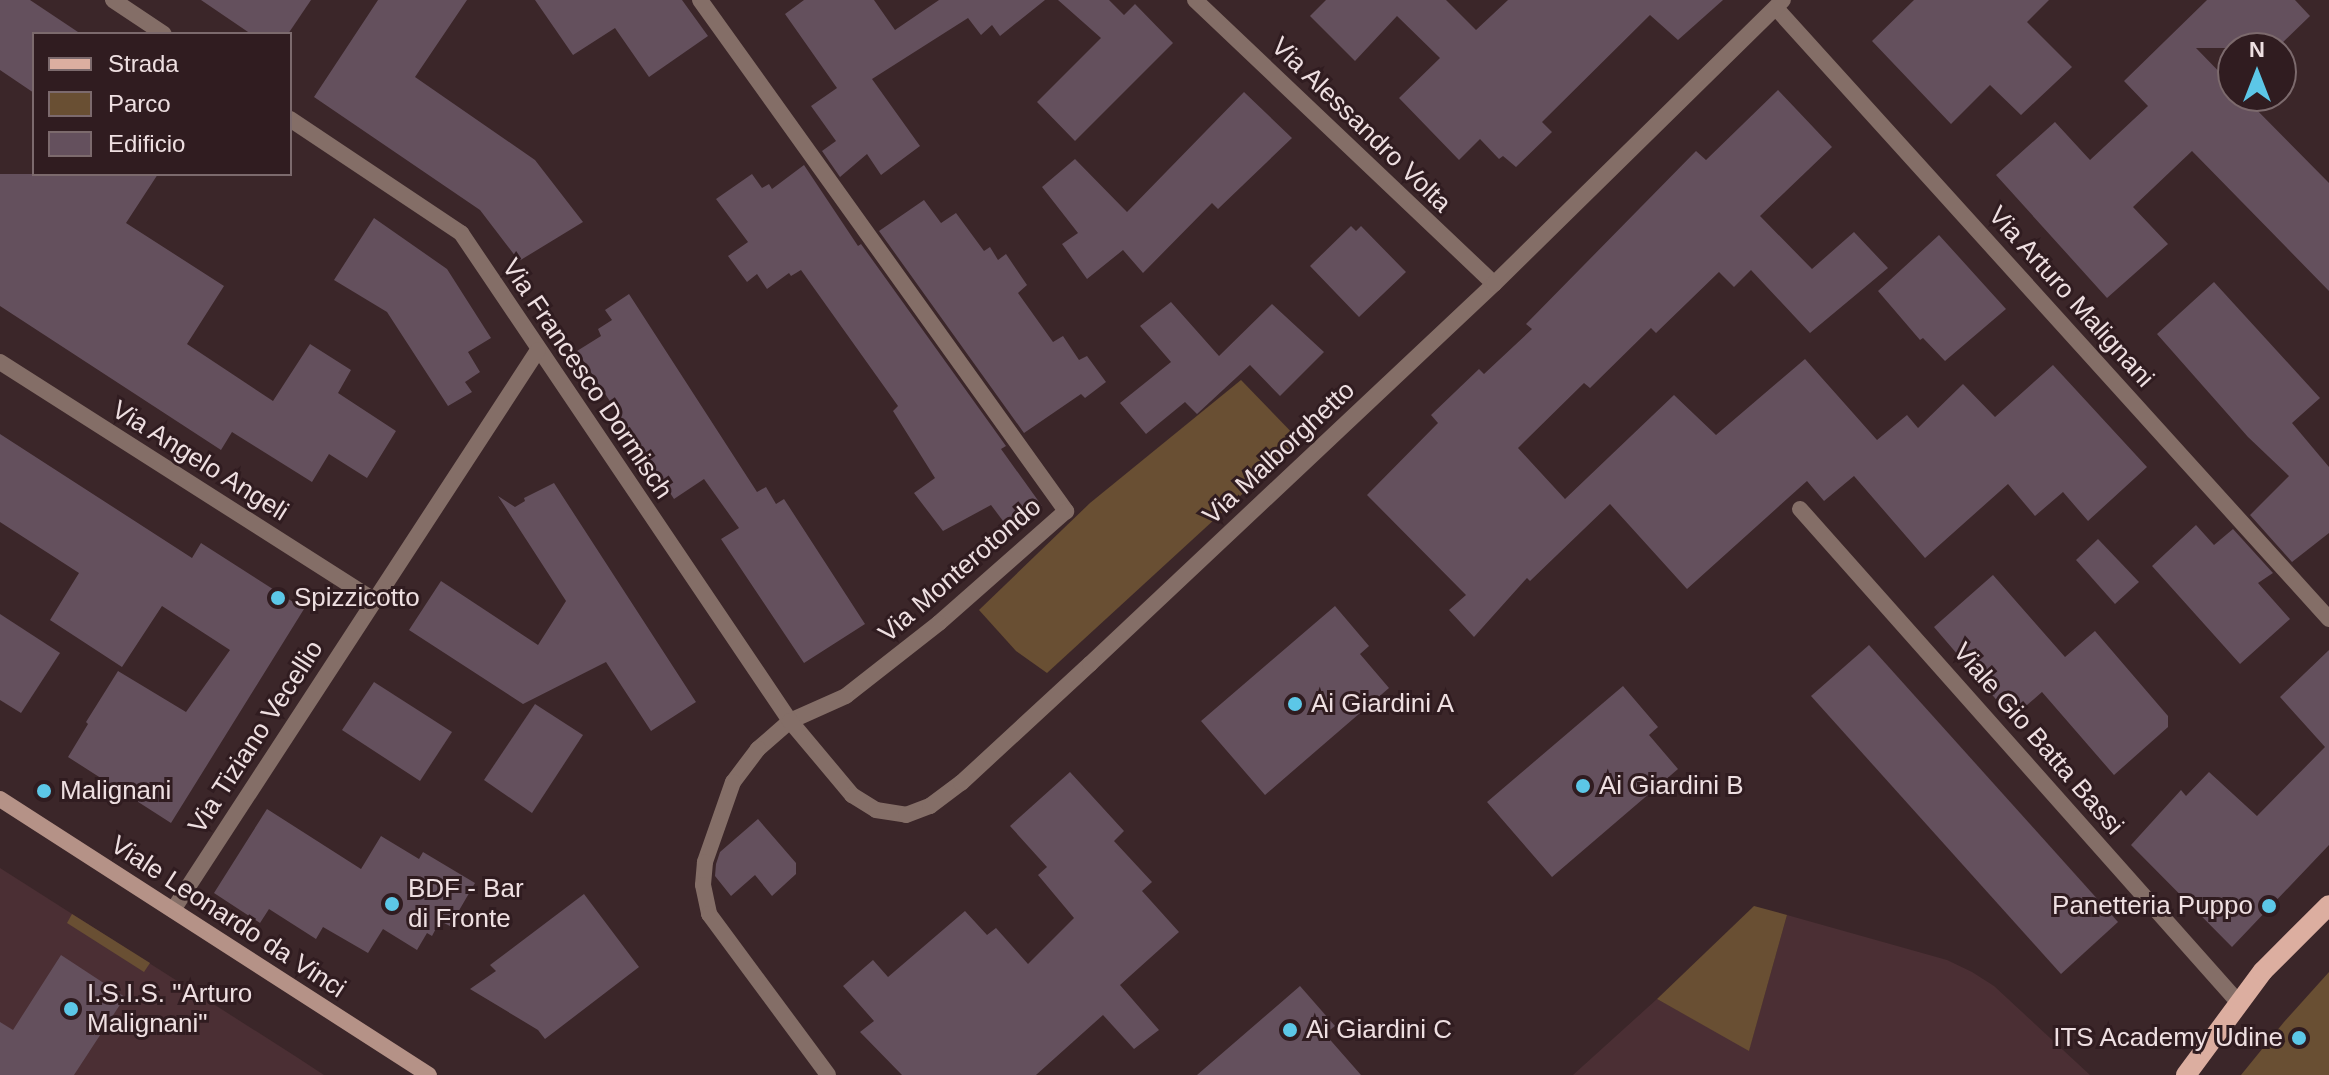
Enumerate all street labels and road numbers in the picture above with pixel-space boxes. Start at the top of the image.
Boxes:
street label: Via Alessandro Volta [1264,31,1458,219]
street label: Via Arturo Malignani [1981,200,2161,394]
street label: Via Francesco Dormisch [495,253,679,505]
street label: Via Malborghetto [1197,375,1361,531]
street label: Via Angelo Angeli [105,394,295,528]
street label: Via Monterotondo [872,491,1048,649]
street label: Via Tiziano Vecellio [182,635,330,839]
street label: Viale Gio Batta Bassi [1946,637,2130,841]
street label: Viale Leonardo da Vinci [105,829,351,1005]

